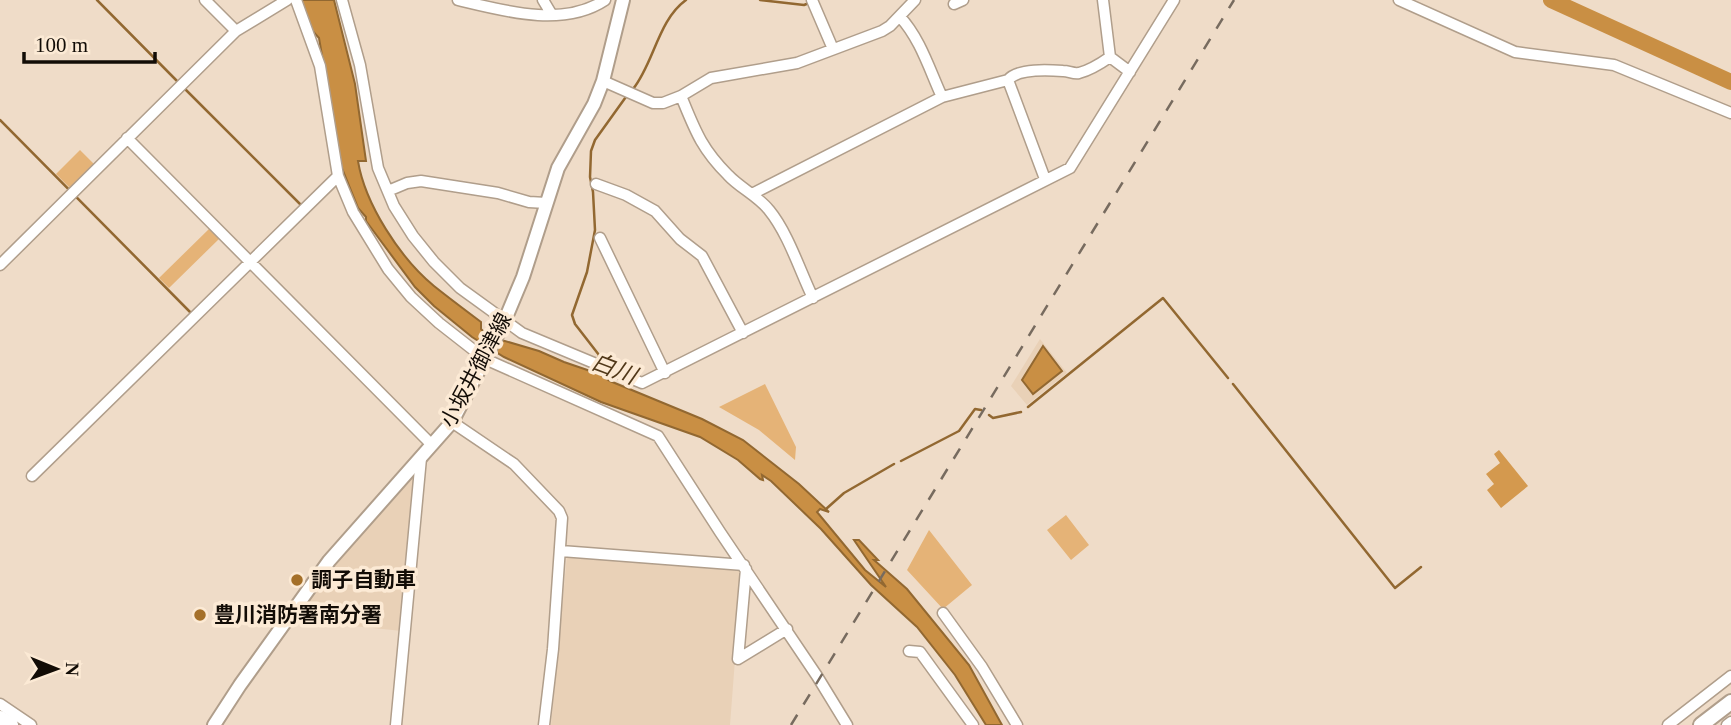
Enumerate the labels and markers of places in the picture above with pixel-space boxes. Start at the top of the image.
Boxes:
place label: 調子自動車 [311,568,416,592]
marker: 調子自動車 [289,572,305,588]
place label: 豊川消防署南分署 [214,603,382,627]
marker: 豊川消防署南分署 [192,607,208,623]

